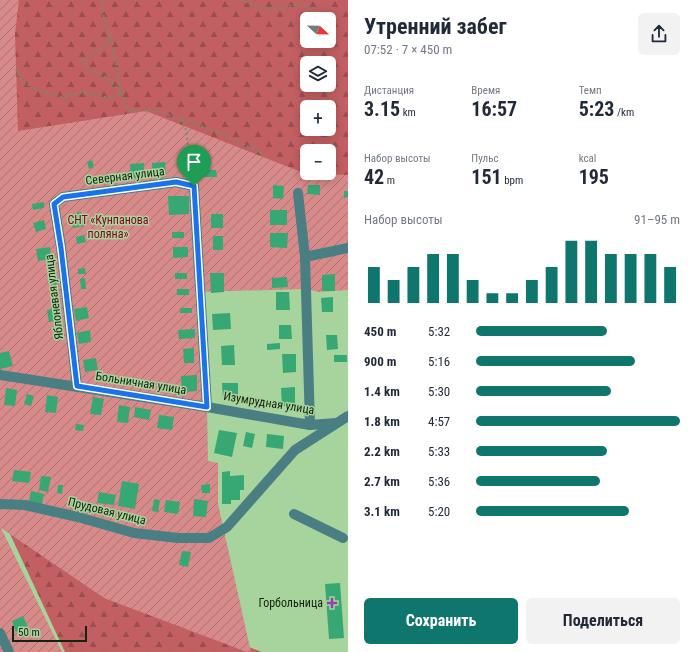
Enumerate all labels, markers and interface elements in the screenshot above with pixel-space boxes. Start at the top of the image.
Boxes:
north arrow [300,12,336,48]
map controls [300,12,336,180]
button: share [638,13,680,55]
text: Утренний забег [364,14,507,39]
text: 07:52 · 7 × 450 m [364,42,452,57]
button: layers [300,56,336,92]
text: Дистанция [364,84,414,97]
text: Время [471,84,500,97]
text: Темп [579,84,602,97]
text: 3.15 [364,97,400,121]
text: 16:57 [471,97,517,121]
text: 5:23 [579,97,614,121]
button: + [300,100,336,136]
text: km [400,106,416,119]
text: /km [614,106,634,119]
button: − [300,144,336,180]
pin [177,145,211,186]
icon: arrive [183,151,205,173]
text: Набор высоты [364,152,431,165]
text: Пульс [471,152,498,165]
text: kcal [579,152,596,165]
street label: Северная улица [85,164,166,188]
text: 42 [364,165,384,189]
text: 151 [471,165,502,189]
text: 195 [579,165,609,189]
text: m [384,174,395,187]
text: bpm [502,174,523,187]
text: Набор высоты [364,212,443,227]
text: 91–95 m [634,212,680,227]
park label: СНТ «Кунпанова поляна» [67,213,149,241]
street label: Яблоневая улица [42,253,66,340]
text: 450 m [364,324,396,339]
text: 5:32 [428,324,450,339]
text: 900 m [364,354,396,369]
text: 5:16 [428,354,450,369]
street label: Больничная улица [95,369,188,397]
text: 1.4 km [364,384,400,399]
text: 5:30 [428,384,450,399]
street label: Изумрудная улица [223,389,316,417]
text: 1.8 km [364,414,400,429]
text: 4:57 [428,414,450,429]
text: 2.2 km [364,444,400,459]
text: 5:33 [428,444,450,459]
text: 2.7 km [364,474,400,489]
text: 5:36 [428,474,450,489]
street label: Прудовая улица [67,495,148,528]
text: 3.1 km [364,504,400,519]
text: 5:20 [428,504,450,519]
place label: Горбольница [258,596,323,610]
marker: Горбольница [326,597,338,609]
button: Сохранить [364,598,518,644]
button: Поделиться [526,598,680,644]
scale bar [12,624,87,643]
text: 50 m [18,626,40,639]

